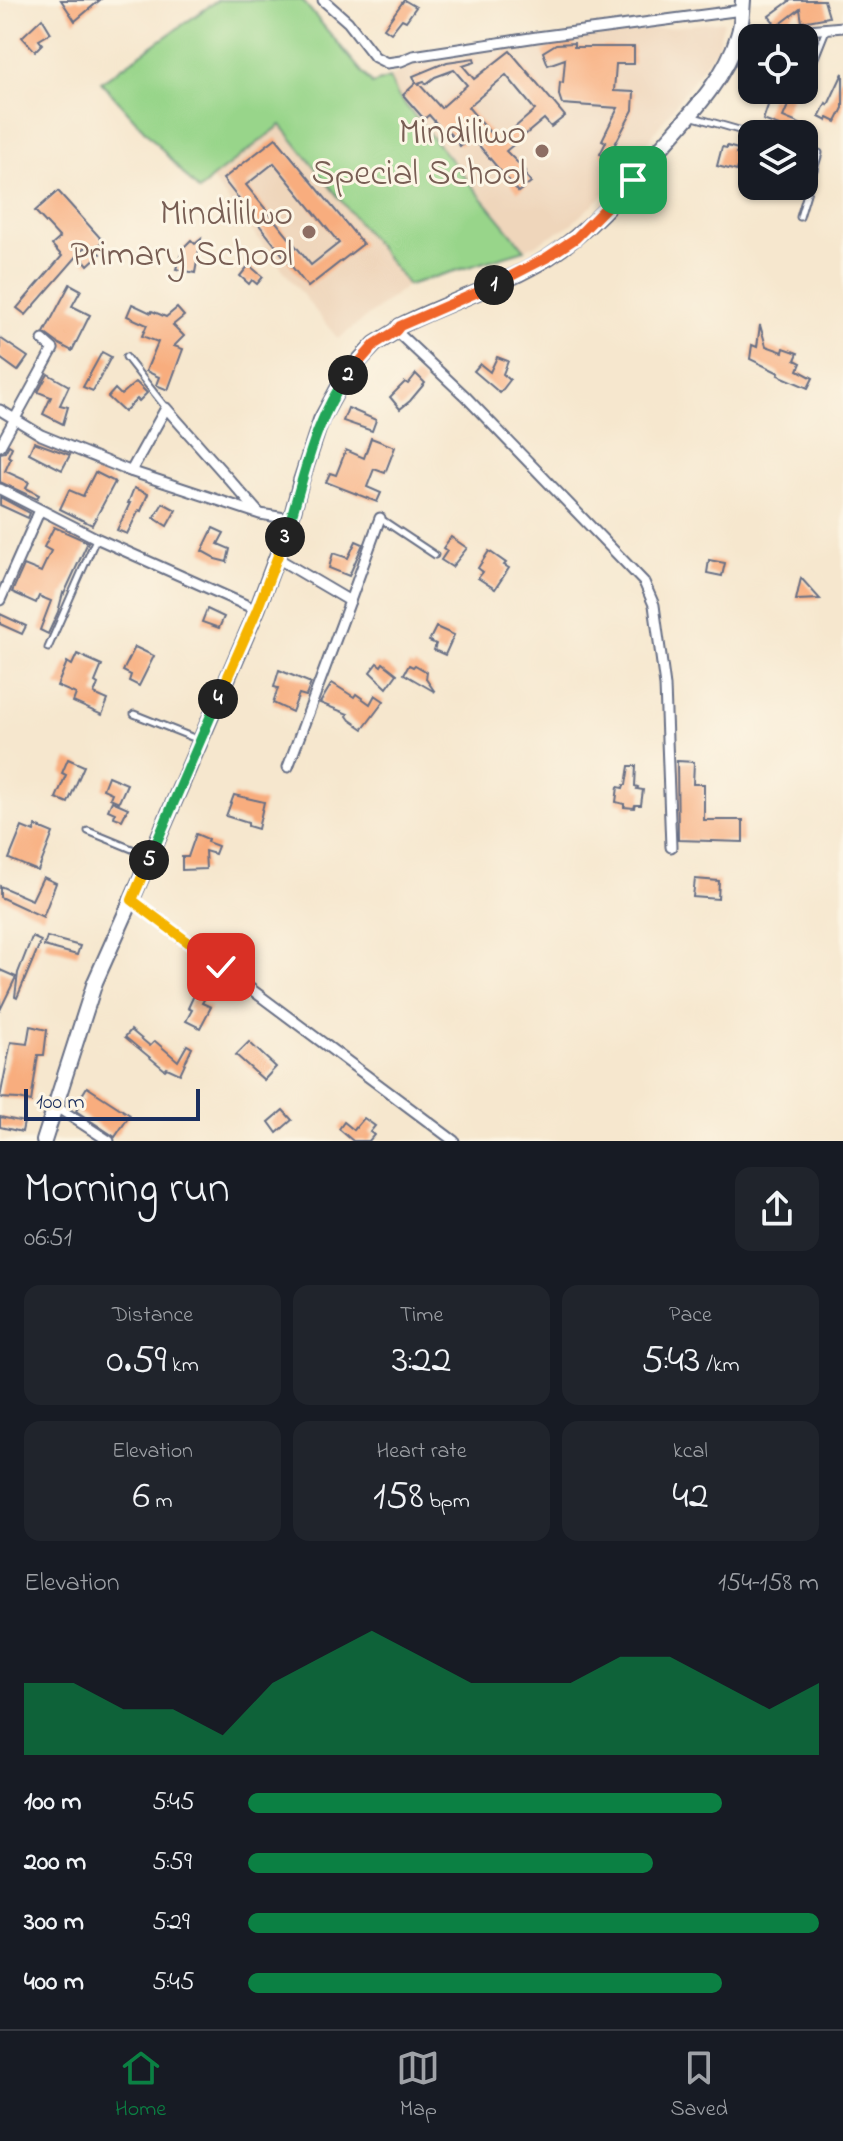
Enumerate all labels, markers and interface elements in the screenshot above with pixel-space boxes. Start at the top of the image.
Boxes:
map controls [738,24,818,200]
button: locate [738,24,818,104]
place label: Mindiliwo Special School [312,108,526,202]
button: layers [738,120,818,200]
marker: Mindiliwo Special School [533,142,551,160]
pin [599,146,667,214]
icon: arrive [611,158,655,202]
place label: Mindililwo Primary School [71,189,293,283]
marker: Mindililwo Primary School [300,223,318,241]
pin: 1 [474,265,514,305]
text: 1 [491,269,498,301]
pin: 2 [328,355,368,395]
text: 2 [343,359,353,391]
pin: 3 [265,517,305,557]
text: 3 [280,521,290,553]
pin: 4 [198,679,238,719]
text: 4 [213,683,223,715]
pin: 5 [129,840,169,880]
text: 5 [143,844,155,876]
pin [187,933,255,1001]
icon: check [199,945,243,989]
scale bar [24,1085,200,1121]
text: 100 m [36,1087,85,1119]
text: Morning run [24,1158,230,1222]
button: share [735,1167,819,1251]
text: 06:51 [24,1220,72,1258]
text: Distance [112,1300,193,1332]
text: Time [400,1300,443,1332]
text: Pace [669,1300,712,1332]
text: 0.59 [106,1332,167,1391]
text: 3:22 [392,1332,451,1391]
text: 5:43 [641,1332,701,1391]
text: km [167,1350,199,1382]
text: /km [701,1350,740,1382]
text: Elevation [112,1436,193,1468]
text: Heart rate [376,1436,467,1468]
text: kcal [673,1436,708,1468]
text: 6 [132,1468,150,1527]
text: 158 [373,1468,424,1527]
text: 42 [672,1468,709,1527]
text: m [150,1486,173,1518]
text: bpm [424,1486,470,1518]
text: Elevation [24,1565,120,1603]
text: 154–158 m [718,1565,819,1603]
text: 100 m [24,1784,81,1822]
text: 5:45 [152,1784,195,1822]
text: 200 m [24,1844,86,1882]
text: 5:59 [152,1844,192,1882]
text: 300 m [24,1904,84,1942]
text: 5:29 [152,1904,190,1942]
text: 400 m [24,1964,84,2002]
text: 5:45 [152,1964,195,2002]
tab: Home [115,2046,166,2126]
tab: Map [396,2046,440,2126]
tab: Saved [671,2046,728,2126]

